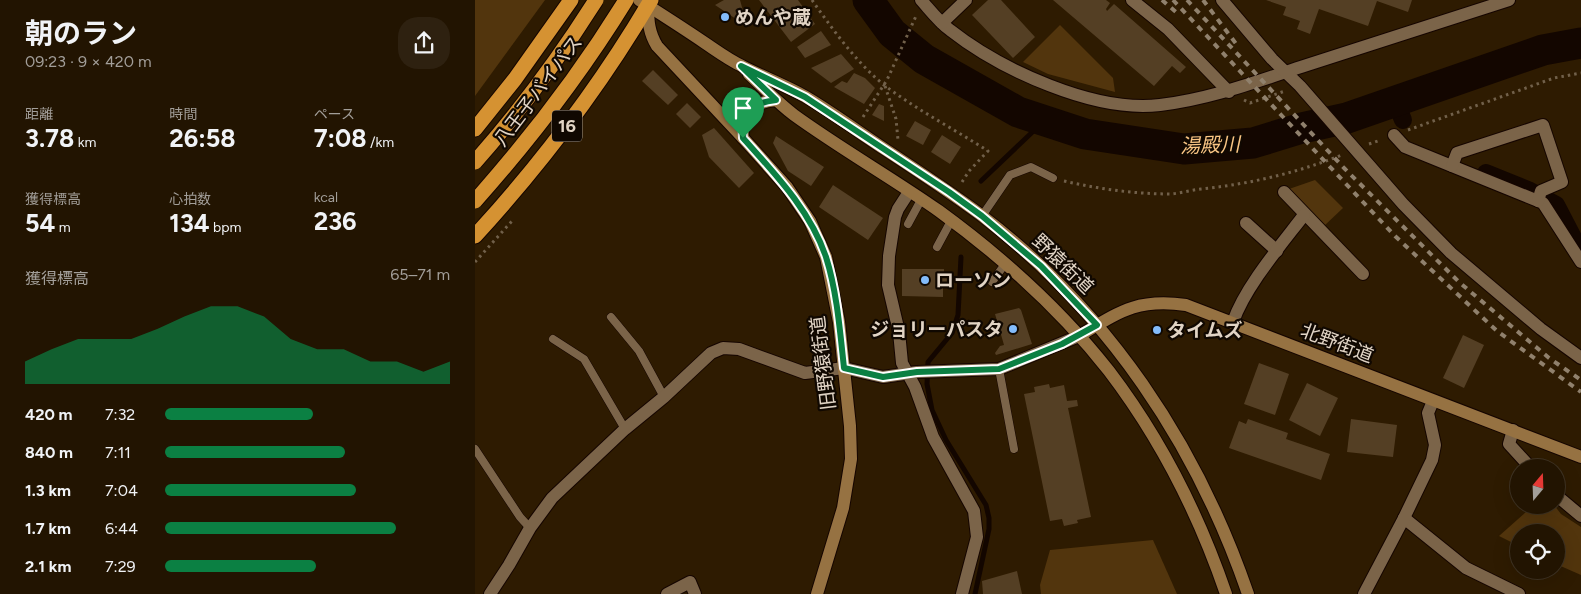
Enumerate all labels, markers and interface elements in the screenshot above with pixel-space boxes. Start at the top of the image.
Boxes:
place label: めんや蔵 [735,6,811,29]
marker: めんや蔵 [719,11,731,23]
text: 朝のラン [25,16,137,50]
button: share [398,17,450,69]
street label: 八王子バイパス [489,31,587,151]
text: 09:23 · 9 × 420 m [25,52,152,71]
pin [722,87,764,138]
icon: arrive [729,94,757,122]
text: 距離 [25,106,53,123]
text: 時間 [169,106,197,123]
text: ペース [314,106,355,123]
road number: 16 [552,110,582,142]
text: 3.78 [25,123,74,153]
text: 26:58 [169,123,236,153]
text: 7:08 [314,123,367,153]
water label: 湯殿川 [1180,132,1242,158]
text: km [74,134,96,151]
text: /km [367,134,394,151]
text: kcal [314,189,338,206]
text: 獲得標高 [25,191,81,208]
text: 心拍数 [169,191,211,208]
text: 236 [314,206,357,236]
text: 54 [25,208,55,238]
text: 134 [169,208,210,238]
text: m [55,219,71,236]
text: bpm [210,219,241,236]
street label: 野猿街道 [1028,229,1098,299]
text: 65–71 m [390,265,450,284]
text: 獲得標高 [25,269,89,288]
place label: ローソン [935,269,1011,292]
marker: ローソン [919,274,931,286]
street label: 旧野猿街道 [806,314,840,412]
place label: ジョリーパスタ [870,318,1003,341]
place label: タイムズ [1167,319,1243,342]
street label: 北野街道 [1297,319,1377,367]
marker: ジョリーパスタ [1007,323,1019,335]
marker: タイムズ [1151,324,1163,336]
text: 420 m [25,405,73,424]
text: 7:32 [105,405,135,424]
text: 840 m [25,443,73,462]
text: 7:11 [105,443,131,462]
north arrow [1510,459,1565,514]
map controls [1510,459,1565,579]
text: 1.3 km [25,481,71,500]
text: 7:04 [105,481,138,500]
text: 1.7 km [25,519,71,538]
text: 6:44 [105,519,138,538]
button: locate [1510,524,1565,579]
text: 2.1 km [25,557,71,576]
text: 7:29 [105,557,136,576]

